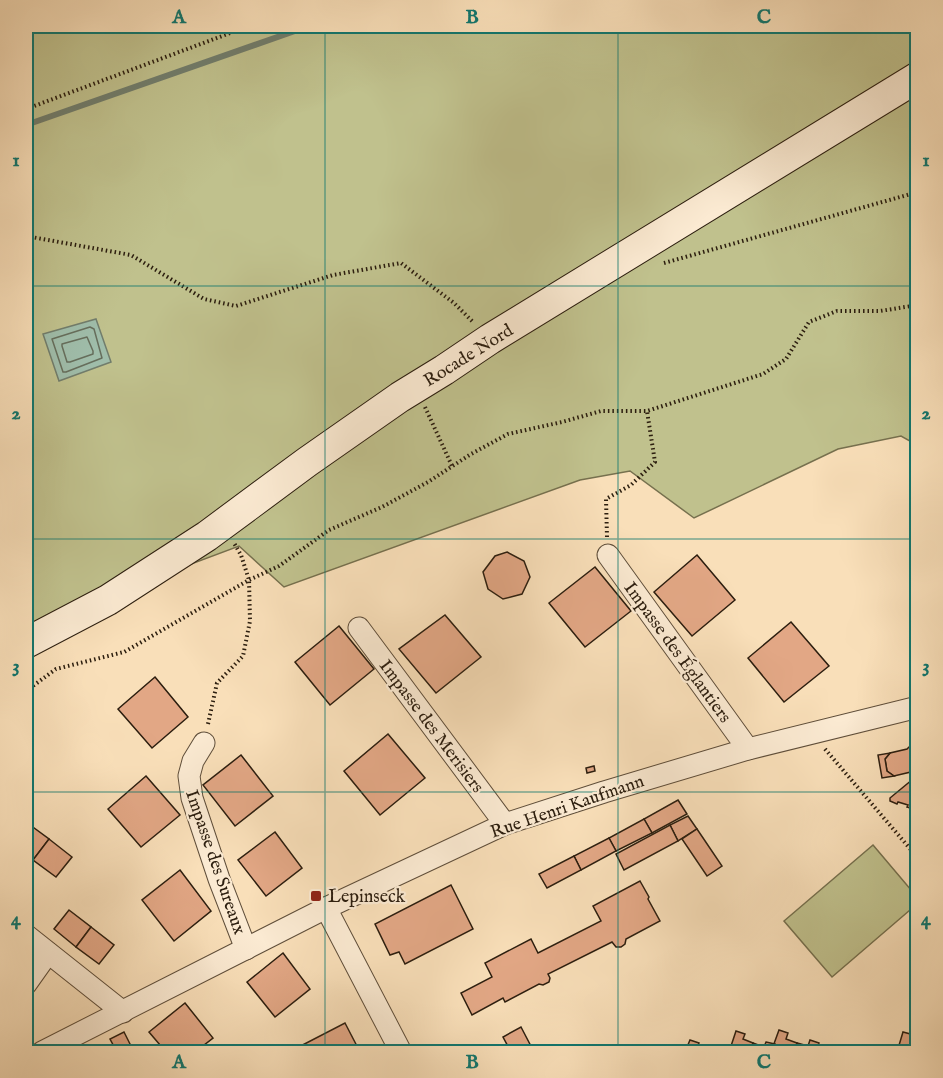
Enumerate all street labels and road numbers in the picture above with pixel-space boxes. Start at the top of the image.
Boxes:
street label: Rocade Nord [420,319,518,393]
street label: Impasse des Églantiers [618,577,737,728]
street label: Impasse des Merisiers [373,656,488,798]
street label: Rue Henri Kaufmann [488,770,648,845]
street label: Impasse des Sureaux [179,787,250,938]

